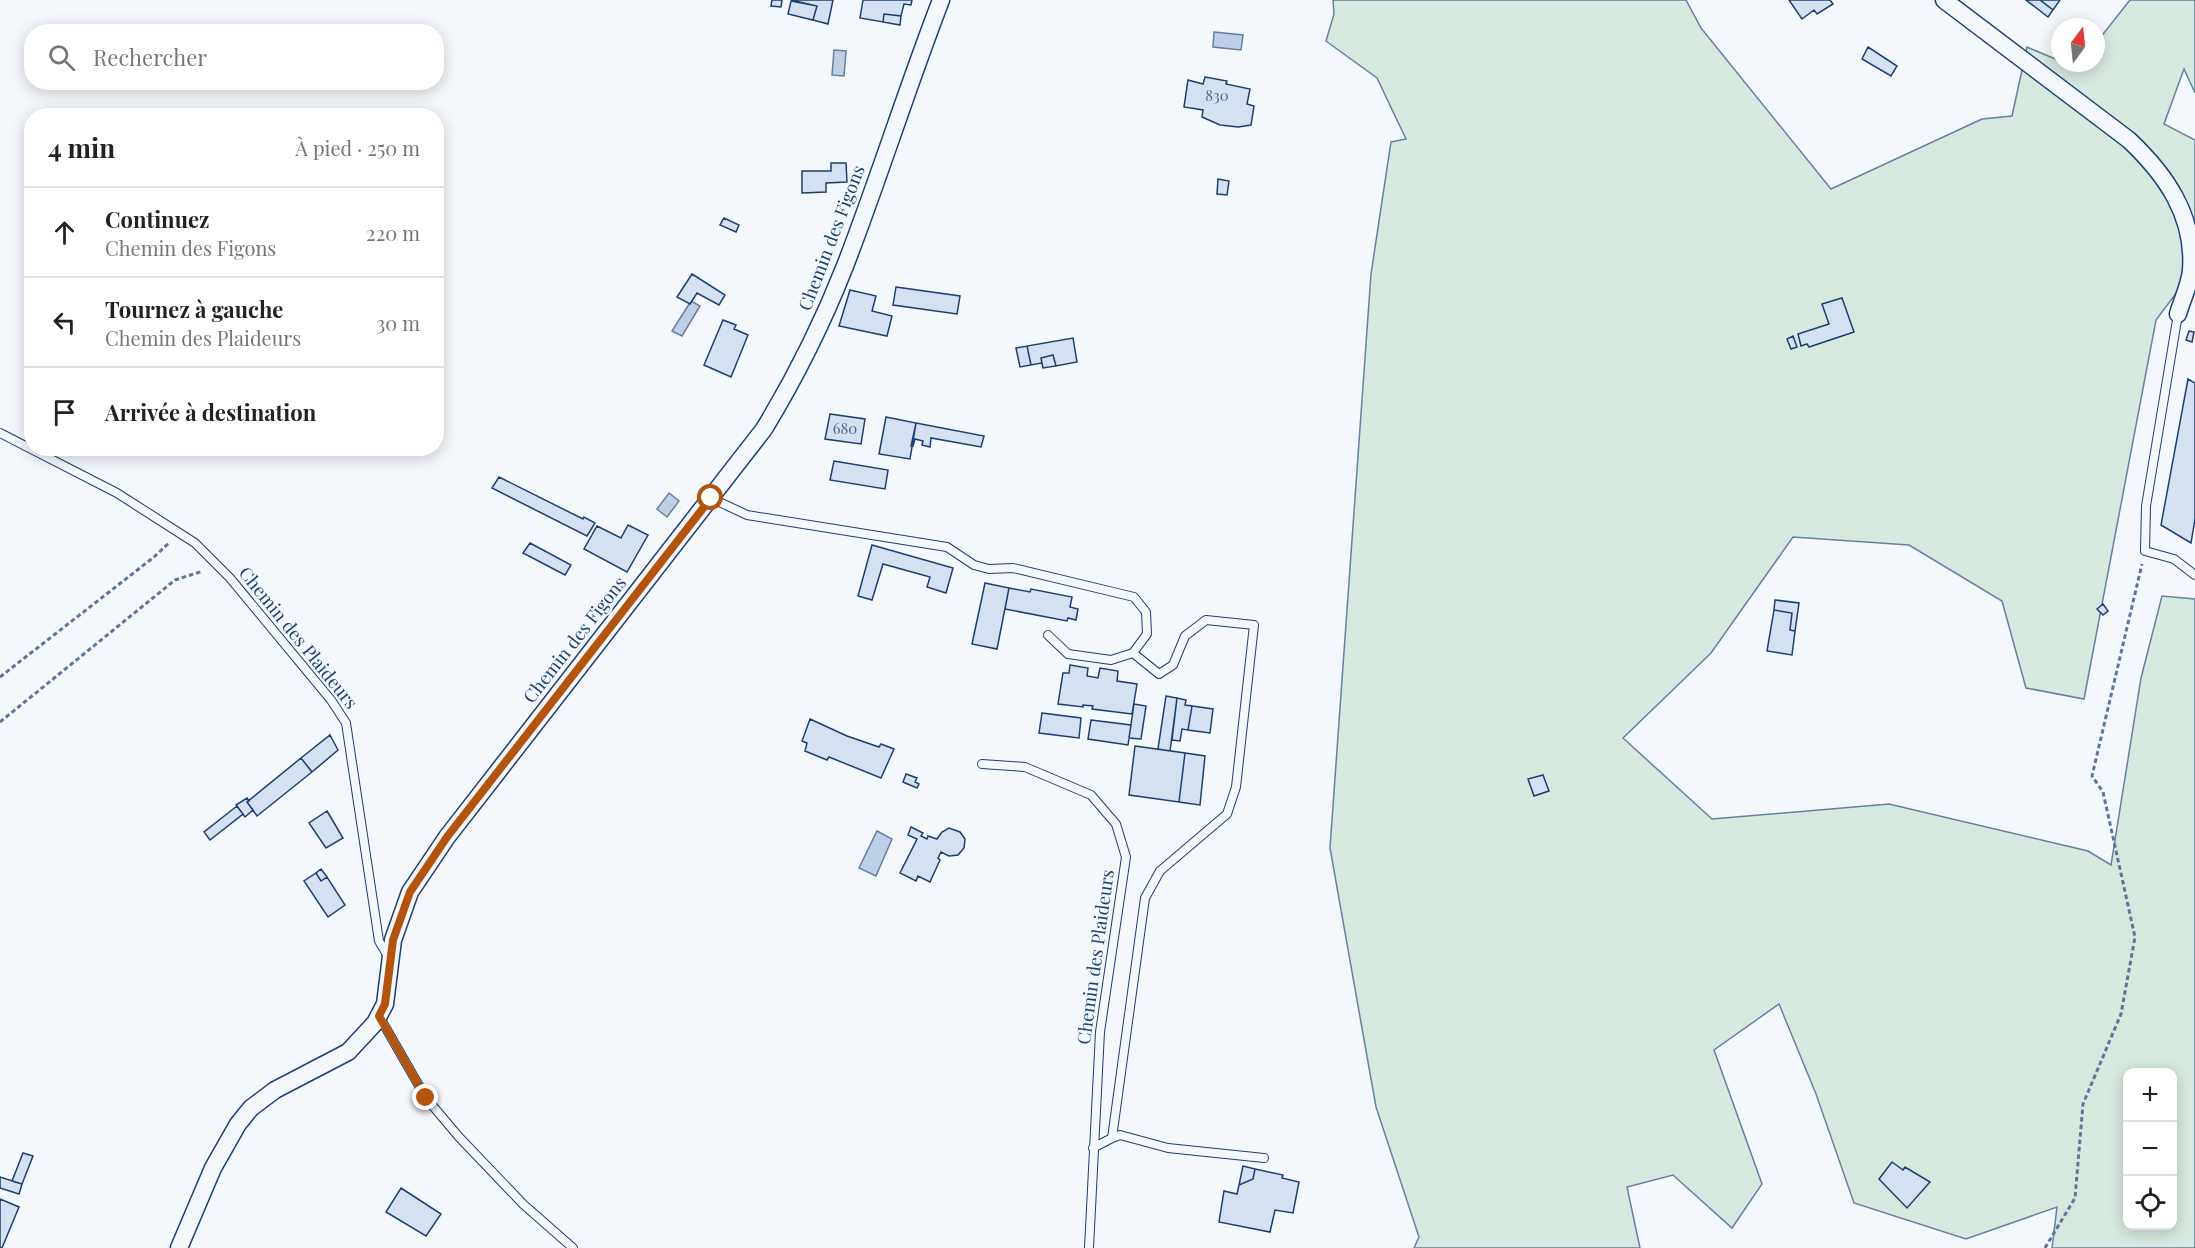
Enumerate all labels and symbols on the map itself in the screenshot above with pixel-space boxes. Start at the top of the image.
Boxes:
north arrow [2051,18,2105,72]
house number: 830 [1205,85,1229,105]
street label: Chemin des Figons [792,161,870,314]
house number: 680 [833,418,857,438]
route start [697,484,723,510]
street label: Chemin des Plaideurs [234,561,364,714]
street label: Chemin des Figons [517,571,631,708]
street label: Chemin des Plaideurs [1071,868,1119,1046]
route end [412,1084,438,1110]

